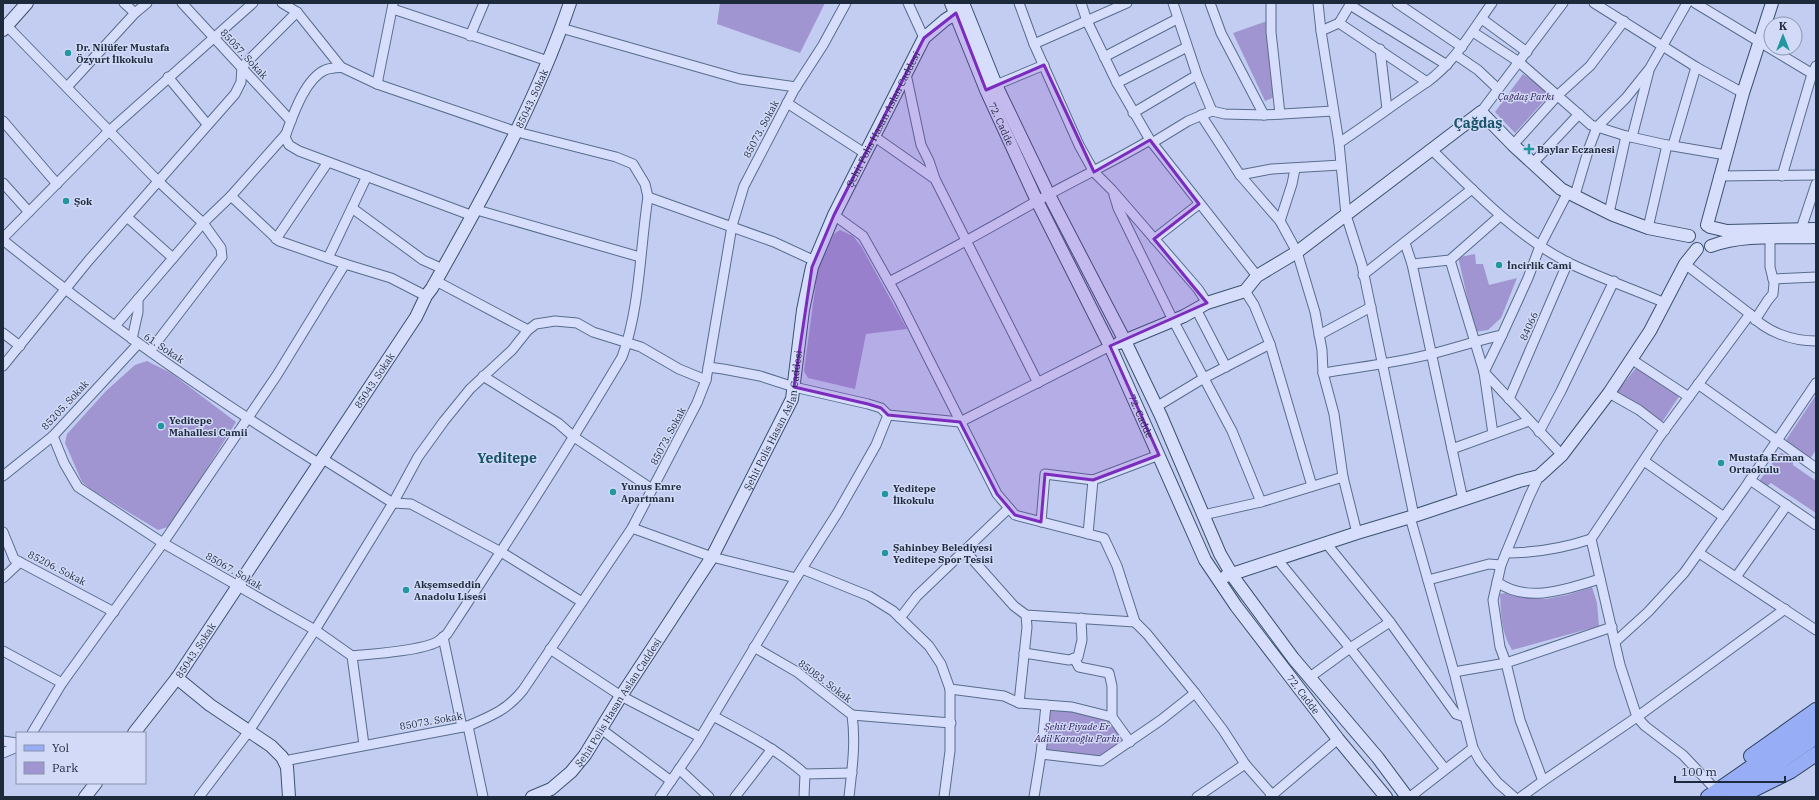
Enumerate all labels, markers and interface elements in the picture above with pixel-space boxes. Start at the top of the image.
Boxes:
north arrow [1763,16,1803,56]
text: K [1779,19,1788,33]
street label: 85057. Sokak [218,26,271,82]
place label: Dr. Nilüfer Mustafa Özyurt İlkokulu [76,41,170,66]
marker: Dr. Nilüfer Mustafa Özyurt İlkokulu [63,48,73,58]
street label: Şehit Polis Hasan Aslan Caddesi [843,49,923,189]
street label: 85043. Sokak [512,67,551,130]
park label: Çağdaş Parkı [1498,90,1554,103]
street label: 85073. Sokak [740,98,782,160]
street label: 72. Cadde [986,100,1017,148]
district label: Çağdaş [1454,114,1502,132]
place label: Baylar Eczanesi [1537,143,1616,156]
marker: Baylar Eczanesi [1524,144,1534,154]
place label: Şok [74,195,93,208]
marker: Şok [61,196,71,206]
place label: İncirlik Cami [1507,259,1572,272]
marker: İncirlik Cami [1494,260,1504,270]
street label: 84066 [1517,310,1541,342]
street label: 61. Sokak [141,330,187,366]
street label: 85043. Sokak [351,350,397,410]
street label: Şehit Polis Hasan Aslan Caddesi [740,350,804,492]
street label: 85205. Sokak [39,377,92,433]
street label: 72. Cadde [1126,392,1156,440]
street label: 85073. Sokak [647,405,689,467]
place label: Yeditepe Mahallesi Camii [169,414,248,439]
marker: Yeditepe Mahallesi Camii [156,421,166,431]
district label: Yeditepe [477,449,537,467]
place label: Mustafa Erman Ortaokulu [1729,451,1805,476]
marker: Mustafa Erman Ortaokulu [1716,458,1726,468]
place label: Yunus Emre Apartmanı [621,480,682,505]
place label: Yeditepe İlkokulu [893,482,936,507]
marker: Yunus Emre Apartmanı [608,487,618,497]
marker: Yeditepe İlkokulu [880,489,890,499]
place label: Şahinbey Belediyesi Yeditepe Spor Tesisi [893,541,994,566]
street label: 85206. Sokak [26,548,88,588]
marker: Şahinbey Belediyesi Yeditepe Spor Tesisi [880,548,890,558]
street label: 85067. Sokak [203,549,265,593]
place label: Akşemseddin Anadolu Lisesi [414,578,487,603]
marker: Akşemseddin Anadolu Lisesi [401,585,411,595]
street label: 85043. Sokak [172,620,218,680]
street label: Şehit Polis Hasan Aslan Caddesi [572,635,664,769]
street label: 85083. Sokak [796,657,854,705]
street label: 72. Cadde [1284,672,1323,717]
street label: 85073. Sokak [399,709,464,733]
park label: Şehit Piyade Er Adil Karaoğlu Parkı [1033,720,1120,745]
legend [16,732,146,784]
text: Yol [52,740,70,755]
scale bar [1675,758,1785,784]
text: Park [52,760,78,775]
text: 100 m [1681,764,1717,779]

